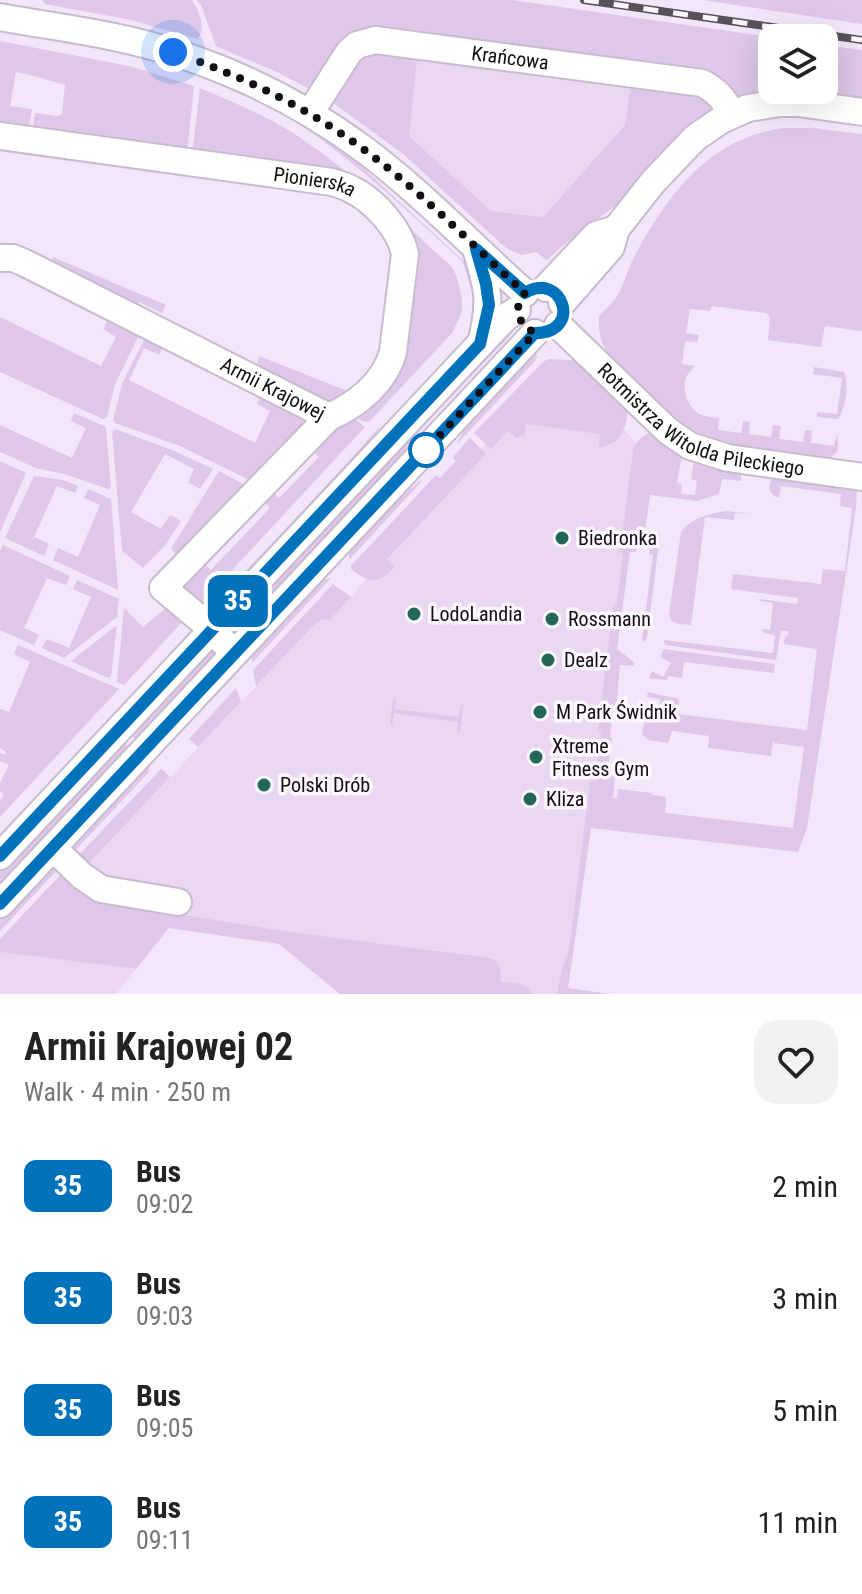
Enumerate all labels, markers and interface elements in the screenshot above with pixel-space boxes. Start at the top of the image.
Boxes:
map controls [758,24,838,104]
button: layers [758,24,838,104]
your location [153,32,193,72]
street label: Krańcowa [470,41,550,75]
street label: Pionierska [272,162,361,202]
street label: Armii Krajowej [217,352,329,425]
street label: Rotmistrza Witolda Pileckiego [593,358,806,481]
unlabelled marker [409,433,443,467]
place label: Biedronka [578,526,657,550]
marker: Biedronka [553,529,571,547]
line badge: 35 [202,575,274,627]
text: 35 [224,584,252,617]
place label: LodoLandia [430,602,522,626]
marker: LodoLandia [405,605,423,623]
place label: Rossmann [568,607,651,631]
marker: Rossmann [543,610,561,628]
place label: Dealz [564,648,608,672]
marker: Dealz [539,651,557,669]
place label: M Park Świdnik [556,700,677,724]
marker: M Park Świdnik [531,703,549,721]
place label: Xtreme Fitness Gym [552,734,649,781]
marker: Xtreme Fitness Gym [527,748,545,766]
place label: Polski Drób [280,773,370,797]
marker: Polski Drób [255,776,273,794]
place label: Kliza [546,787,584,811]
marker: Kliza [521,790,539,808]
button: heart [754,1020,838,1104]
text: Armii Krajowej 02 [24,1025,293,1069]
text: Walk · 4 min · 250 m [24,1077,231,1107]
text: Bus [136,1154,181,1189]
text: 35 [54,1169,82,1202]
text: 2 min [772,1169,838,1204]
text: 09:02 [136,1189,193,1219]
text: Bus [136,1266,181,1301]
text: 35 [54,1281,82,1314]
text: 3 min [772,1281,838,1316]
text: 09:03 [136,1301,193,1331]
text: Bus [136,1378,181,1413]
text: 35 [54,1393,82,1426]
text: 5 min [772,1393,838,1428]
text: 09:05 [136,1413,193,1443]
text: Bus [136,1490,181,1525]
text: 35 [54,1505,82,1538]
text: 11 min [757,1505,838,1540]
text: 09:11 [136,1525,193,1555]

